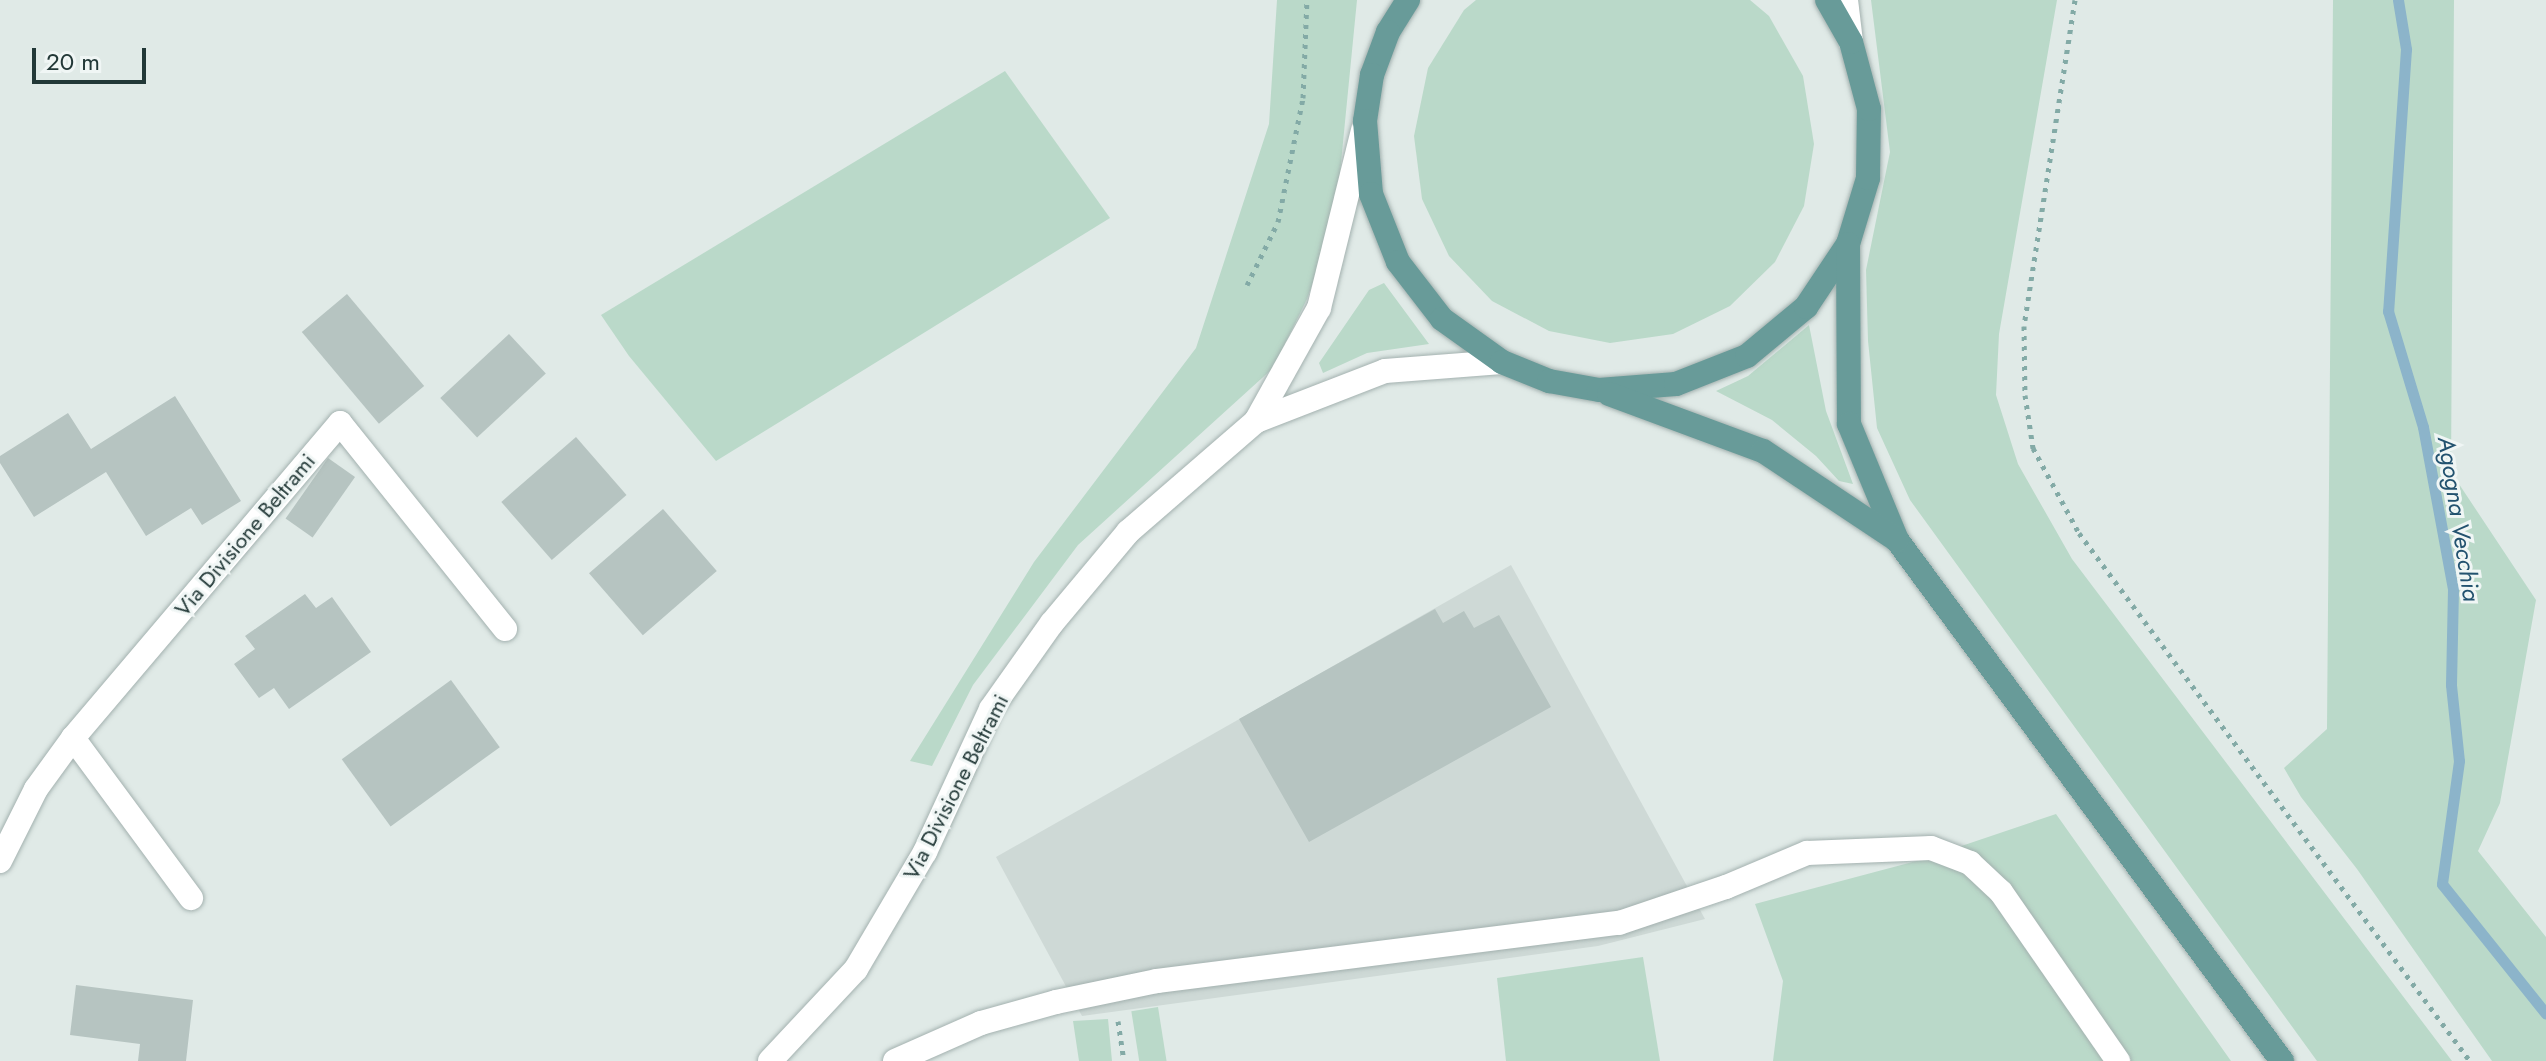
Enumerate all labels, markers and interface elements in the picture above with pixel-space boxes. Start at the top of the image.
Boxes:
scale bar [36,32,150,82]
text: 20 m [46,44,100,79]
water label: Agogna Vecchia [2432,434,2486,604]
street label: Via Divisione Beltrami [169,448,321,622]
street label: Via Divisione Beltrami [898,690,1014,884]

